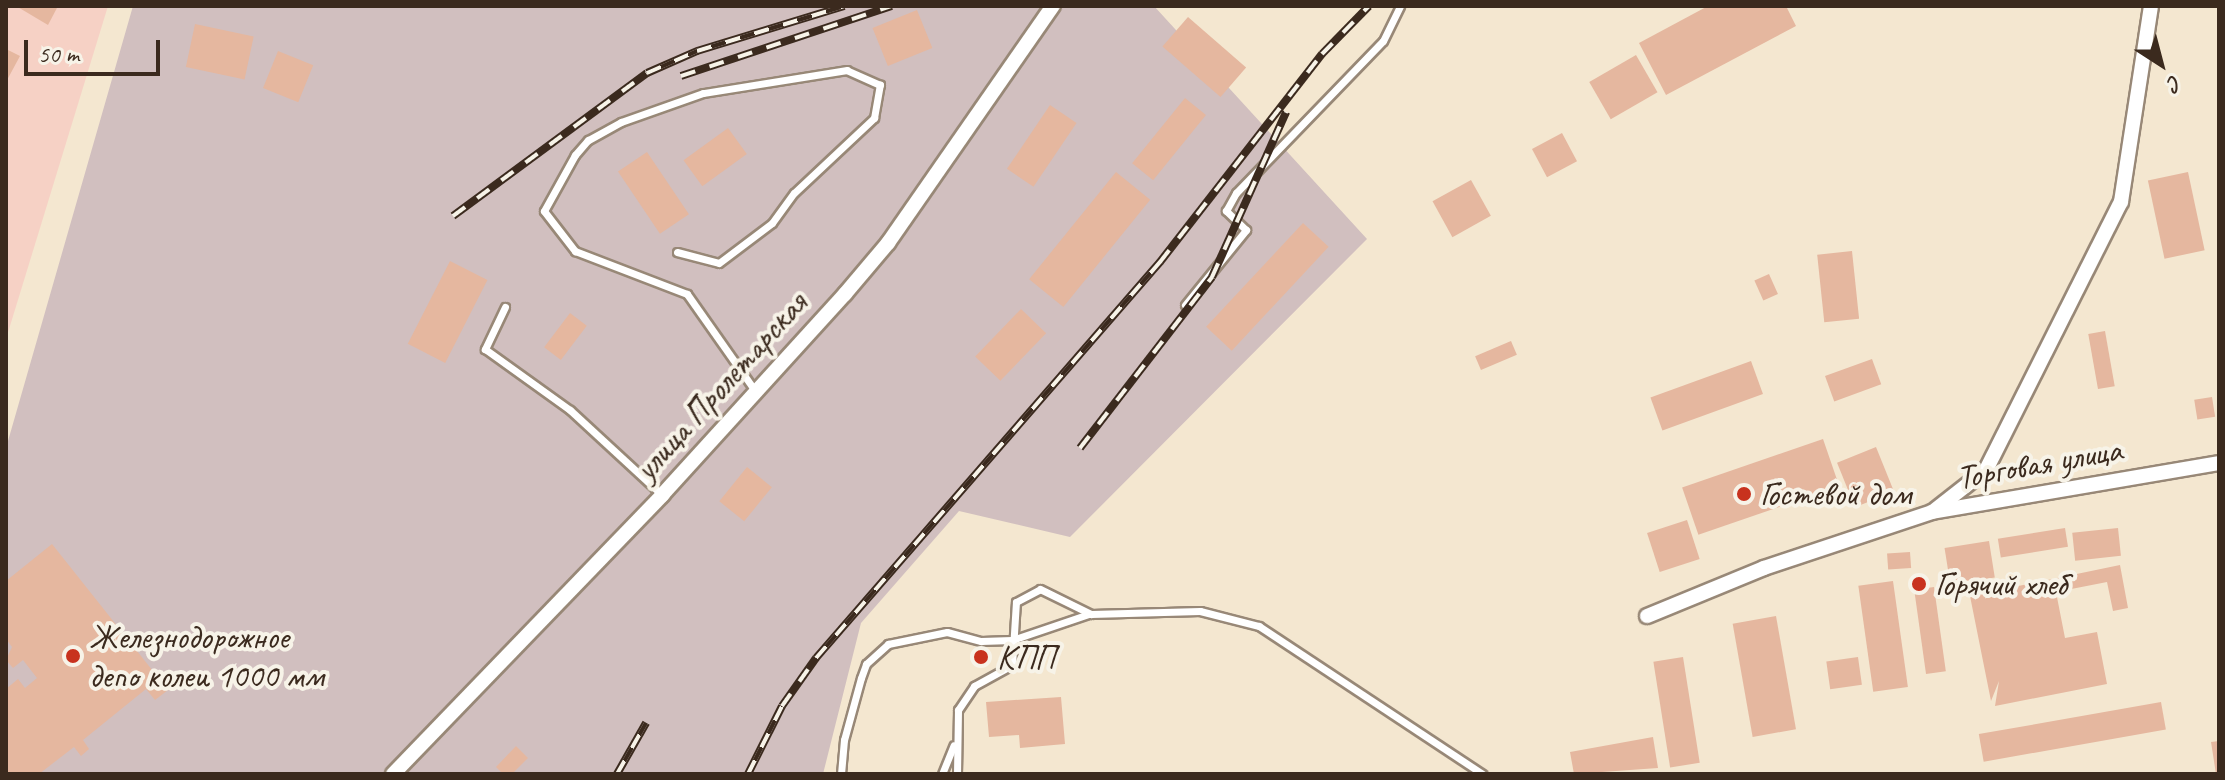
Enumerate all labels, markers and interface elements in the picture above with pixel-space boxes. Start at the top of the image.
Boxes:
scale bar [28,24,164,74]
north arrow [2121,24,2201,104]
text: 50 m [38,39,79,69]
text: С [2163,69,2188,98]
street label: улица Пролетарская [626,285,814,487]
street label: Торговая улица [1953,428,2125,498]
place label: Гостевой дом [1760,474,1911,514]
marker: Гостевой дом [1735,485,1753,503]
place label: Горячий хлеб [1935,564,2066,604]
marker: Горячий хлеб [1910,575,1928,593]
place label: Железнодорожное депо колеи 1000 мм [89,616,319,696]
place label: КПП [997,637,1055,677]
marker: Железнодорожное депо колеи 1000 мм [64,647,82,665]
marker: КПП [972,648,990,666]

